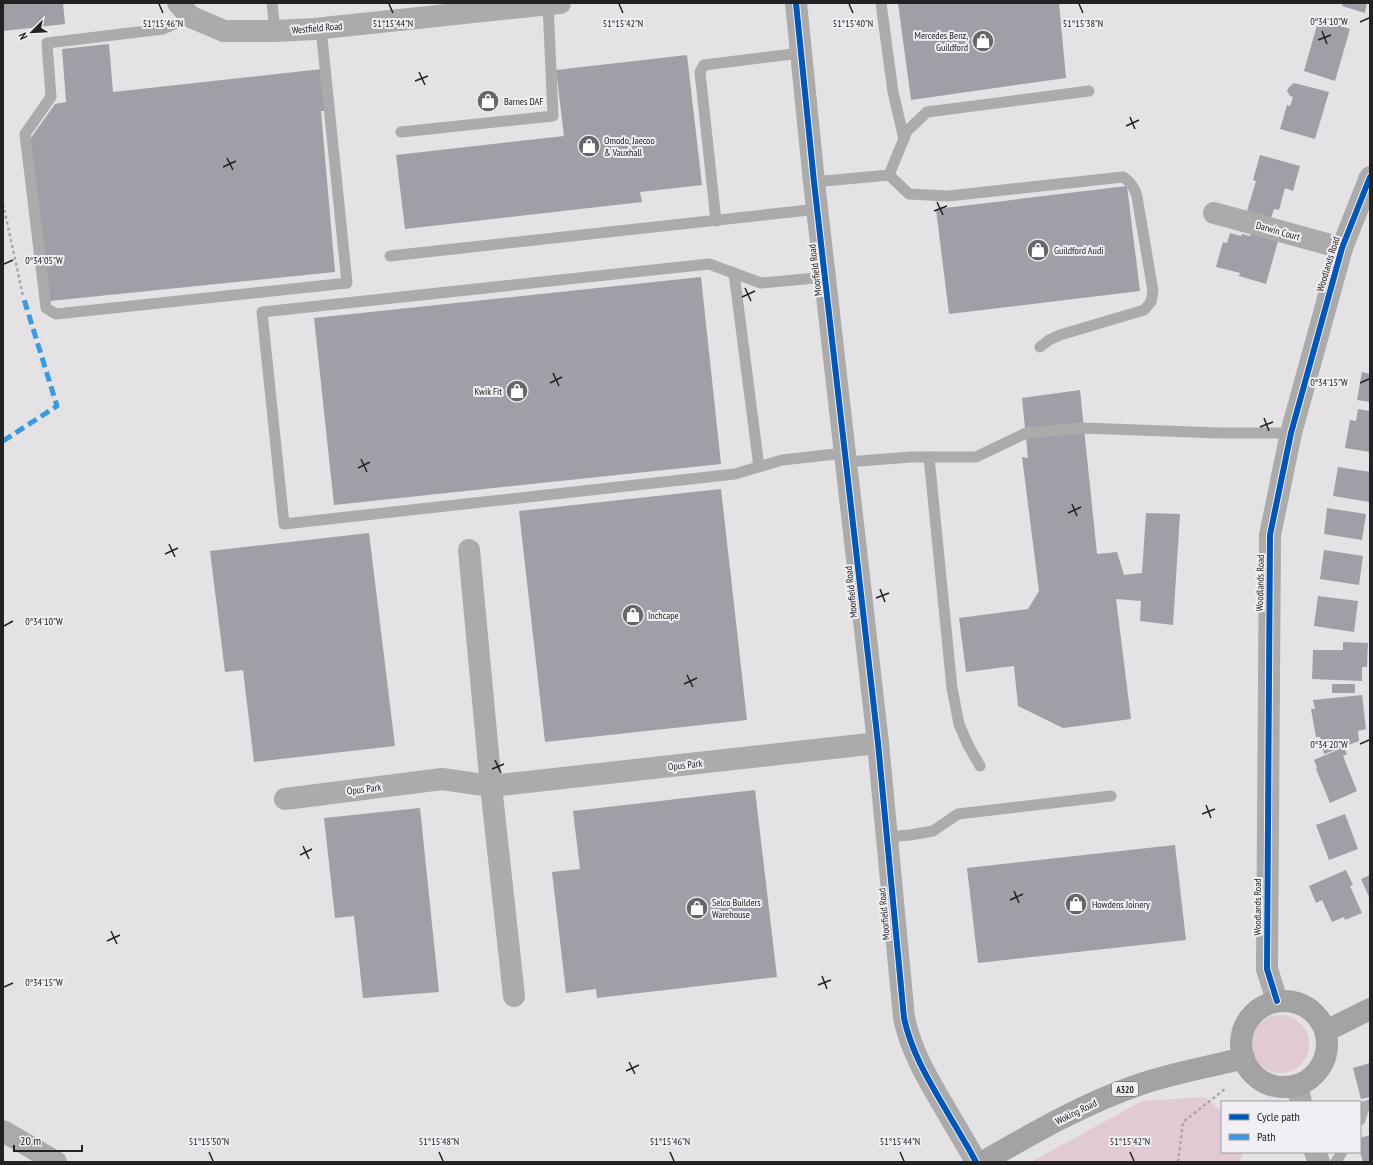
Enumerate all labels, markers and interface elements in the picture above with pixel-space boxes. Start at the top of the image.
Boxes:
north arrow [12,12,52,52]
text: 0°34'10"W [1310,15,1348,28]
text: 51°15'46"N [143,17,183,30]
text: 51°15'44"N [373,17,413,30]
text: 51°15'42"N [603,17,643,30]
text: 51°15'40"N [833,17,873,30]
text: 51°15'38"N [1063,17,1103,30]
street label: Westfield Road [291,19,343,37]
shop icon: Mercedes Benz, Guildford [970,28,996,54]
place label: Mercedes Benz, Guildford [915,29,968,54]
text: N [15,30,30,42]
shop icon: Barnes DAF [475,88,501,114]
place label: Barnes DAF [504,95,543,108]
shop icon: Omodo, Jaecoo & Vauxhall [576,133,602,159]
place label: Omodo, Jaecoo & Vauxhall [604,134,655,159]
street label: Darwin Court [1254,219,1302,244]
street label: Woodlands Road [1313,235,1343,293]
shop icon: Guildford Audi [1025,237,1051,263]
street label: Moorfield Road [805,243,825,297]
place label: Guildford Audi [1054,244,1103,257]
text: 0°34'05"W [25,254,63,267]
text: 0°34'15"W [1310,376,1348,389]
shop icon: Kwik Fit [504,378,530,404]
place label: Kwik Fit [475,385,502,398]
street label: Woodlands Road [1253,554,1267,612]
street label: Moorfield Road [842,565,860,619]
shop icon: Inchcape [620,602,646,628]
place label: Inchcape [648,609,679,622]
text: 0°34'10"W [25,615,63,628]
text: 0°34'20"W [1310,738,1348,751]
street label: Opus Park [667,757,703,773]
street label: Opus Park [346,780,382,798]
street label: Woodlands Road [1251,879,1264,935]
street label: Moorfield Road [875,887,893,941]
shop icon: Howdens Joinery [1063,891,1089,917]
shop icon: Selco Builders Warehouse [684,895,710,921]
place label: Selco Builders Warehouse [712,896,761,921]
place label: Howdens Joinery [1092,898,1150,911]
text: 0°34'15"W [25,976,63,989]
road number: A320 [1112,1082,1138,1096]
street label: Woking Road [1053,1096,1099,1128]
legend [1221,1101,1361,1153]
text: Cycle path [1257,1109,1300,1124]
scale bar [14,1127,82,1153]
text: Path [1257,1129,1275,1144]
text: 20 m [20,1133,41,1148]
text: 51°15'50"N [189,1135,229,1148]
text: 51°15'48"N [419,1135,459,1148]
text: 51°15'46"N [650,1135,690,1148]
text: 51°15'44"N [880,1135,920,1148]
text: 51°15'42"N [1110,1135,1150,1148]

